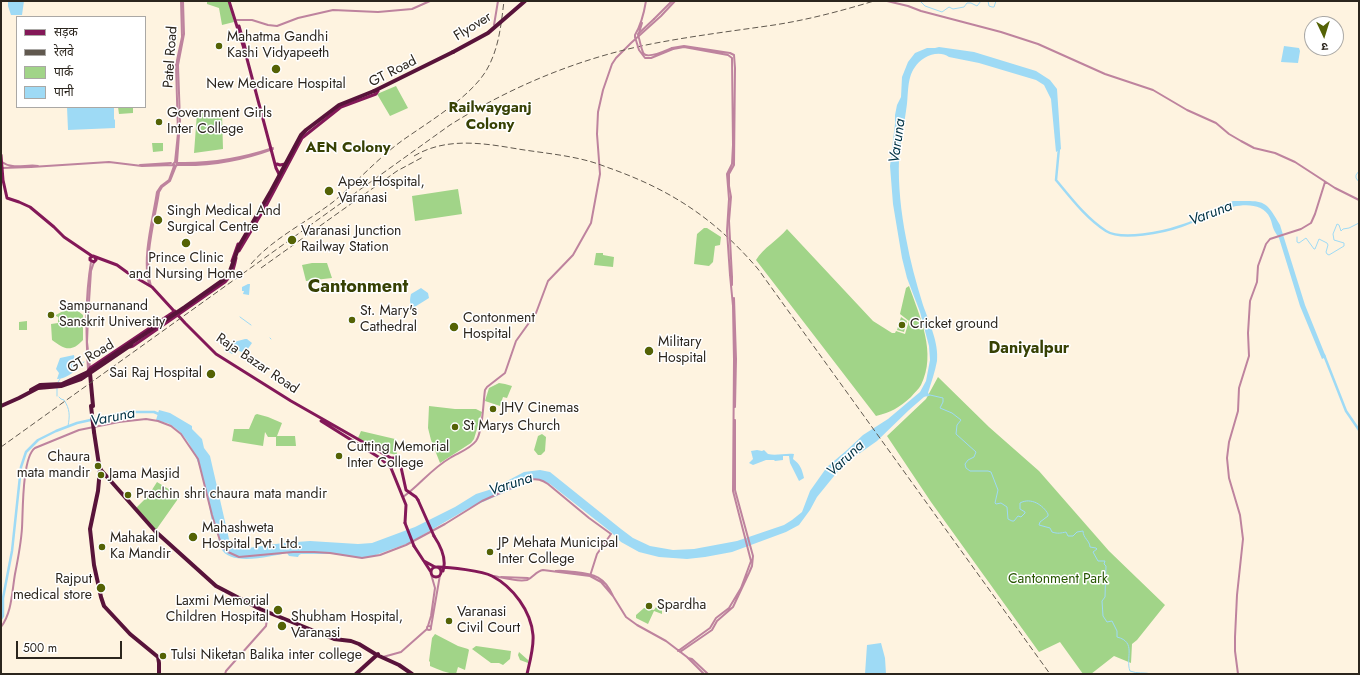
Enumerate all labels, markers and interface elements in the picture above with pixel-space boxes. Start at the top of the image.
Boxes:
street label: Flyover [451,9,495,45]
legend [16,16,146,108]
north arrow [1304,16,1344,56]
text: सड़क [54,23,78,41]
street label: Patel Road [160,25,182,89]
place label: Mahatma Gandhi Kashi Vidyapeeth [227,30,329,62]
text: उ [1321,39,1329,55]
marker: Mahatma Gandhi Kashi Vidyapeeth [214,41,224,51]
text: रेलवे [54,43,74,61]
street label: GT Road [366,53,420,91]
text: पार्क [54,63,73,81]
marker: New Medicare Hospital [270,63,282,75]
place label: New Medicare Hospital [206,77,346,93]
text: पानी [54,83,74,101]
district label: Railwayganj Colony [449,99,531,134]
place label: Government Girls Inter College [167,106,272,138]
marker: Government Girls Inter College [154,117,164,127]
water label: Varuna [886,117,910,165]
district label: AEN Colony [305,139,391,157]
place label: Apex Hospital, Varanasi [338,175,425,208]
marker: Apex Hospital, Varanasi [323,185,335,197]
water label: Varuna [1187,198,1235,230]
place label: Singh Medical And Surgical Centre [167,204,281,236]
marker: Singh Medical And Surgical Centre [152,214,164,226]
place label: Varanasi Junction Railway Station [301,224,401,256]
marker: Varanasi Junction Railway Station [286,234,298,246]
marker: Prince Clinic and Nursing Home [180,237,192,249]
place label: Prince Clinic and Nursing Home [129,251,243,284]
district label: Cantonment [308,277,408,299]
place label: Sampurnanand Sanskrit University [59,299,165,332]
place label: St. Mary's Cathedral [360,304,417,336]
marker: Sampurnanand Sanskrit University [46,310,56,320]
place label: Contonment Hospital [463,311,535,344]
marker: St. Mary's Cathedral [347,315,357,325]
place label: Cricket ground [910,317,998,333]
marker: Cricket ground [897,320,907,330]
marker: Contonment Hospital [448,321,460,333]
street label: Raja Bazar Road [213,330,301,398]
place label: Military Hospital [658,335,706,368]
street label: GT Road [65,337,117,377]
district label: Daniyalpur [989,339,1069,359]
marker: Military Hospital [643,345,655,357]
place label: Sai Raj Hospital [109,366,202,382]
marker: Sai Raj Hospital [205,368,217,380]
place label: JHV Cinemas [501,401,579,417]
marker: JHV Cinemas [488,404,498,414]
water label: Varuna [89,405,137,431]
place label: St Marys Church [463,419,560,435]
marker: St Marys Church [450,422,460,432]
water label: Varuna [823,437,869,481]
place label: Cutting Memorial Inter College [347,440,449,472]
place label: Chaura mata mandir [17,450,90,482]
marker: Cutting Memorial Inter College [334,451,344,461]
marker: Chaura mata mandir [93,461,103,471]
place label: Jama Masjid [109,467,180,483]
water label: Varuna [487,469,535,501]
marker: Jama Masjid [96,470,106,480]
place label: Prachin shri chaura mata mandir [136,487,327,503]
marker: Prachin shri chaura mata mandir [123,490,133,500]
place label: Mahashweta Hospital Pvt. Ltd. [202,521,302,554]
place label: Mahakal Ka Mandir [110,531,171,564]
marker: Mahashweta Hospital Pvt. Ltd. [187,531,199,543]
place label: JP Mehata Municipal Inter College [498,536,618,568]
marker: Mahakal Ka Mandir [97,542,107,552]
marker: JP Mehata Municipal Inter College [485,547,495,557]
place label: Rajput medical store [13,572,92,604]
park label: Cantonment Park [1008,572,1108,588]
marker: Rajput medical store [95,582,107,594]
place label: Laxmi Memorial Children Hospital [166,594,269,626]
place label: Spardha [657,598,706,614]
marker: Spardha [644,601,654,611]
marker: Laxmi Memorial Children Hospital [272,604,284,616]
place label: Varanasi Civil Court [457,605,520,638]
place label: Shubham Hospital, Varanasi [291,610,403,642]
marker: Varanasi Civil Court [444,616,454,626]
marker: Shubham Hospital, Varanasi [276,620,288,632]
scale bar [18,633,124,659]
text: 500 m [23,639,57,657]
place label: Tulsi Niketan Balika inter college [171,648,362,664]
marker: Tulsi Niketan Balika inter college [158,651,168,661]

